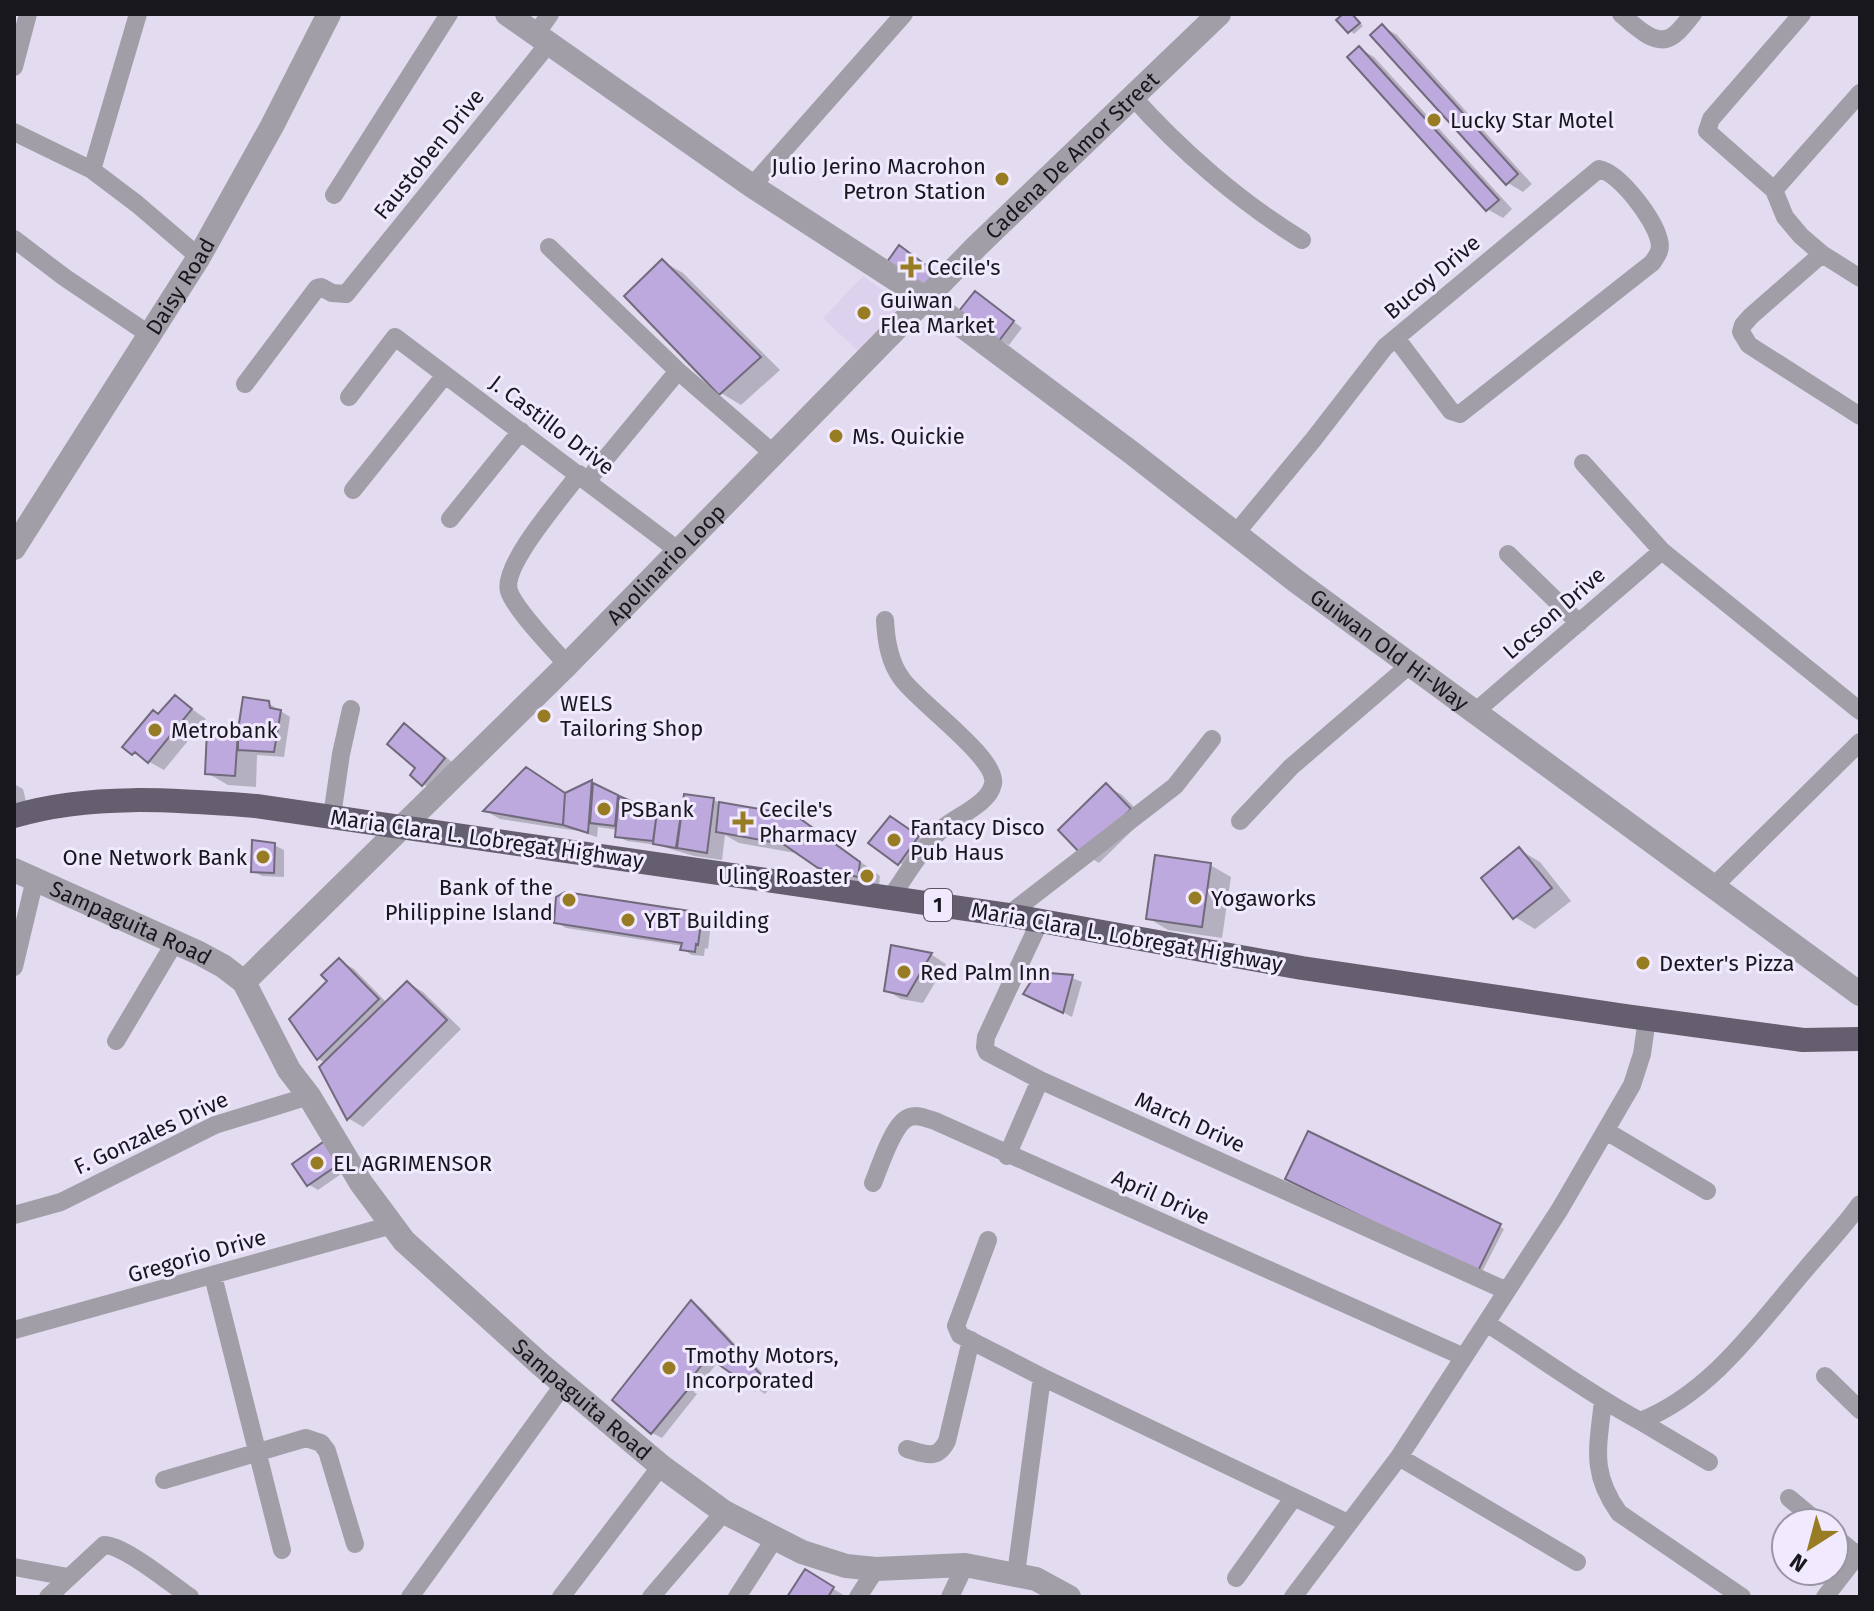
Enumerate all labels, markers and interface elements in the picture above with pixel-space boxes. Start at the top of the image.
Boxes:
street label: Cadena De Amor Street [979,66,1164,245]
street label: Faustoben Drive [368,83,490,225]
place label: Lucky Star Motel [1450,107,1614,134]
marker: Lucky Star Motel [1425,111,1443,129]
place label: Julio Jerino Macrohon Petron Station [771,153,986,205]
marker: Julio Jerino Macrohon Petron Station [993,170,1011,188]
street label: Bucoy Drive [1378,229,1486,325]
street label: Daisy Road [140,233,220,340]
place label: Cecile's [927,254,1001,281]
marker: Cecile's [902,258,920,276]
place label: Guiwan Flea Market [880,287,995,339]
marker: Guiwan Flea Market [855,304,873,322]
street label: J. Castillo Drive [484,369,620,481]
place label: Ms. Quickie [852,423,965,450]
marker: Ms. Quickie [827,427,845,445]
street label: Apolinario Loop [601,498,731,630]
street label: Locson Drive [1497,561,1611,665]
street label: Guiwan Old Hi-Way [1305,583,1474,717]
place label: WELS Tailoring Shop [560,690,703,742]
marker: WELS Tailoring Shop [535,707,553,725]
place label: Metrobank [171,717,278,744]
marker: Metrobank [146,721,164,739]
place label: PSBank [620,796,695,823]
place label: Cecile's Pharmacy [759,796,857,848]
marker: PSBank [595,800,613,818]
street label: Maria Clara L. Lobregat Highway [329,804,645,874]
marker: Cecile's Pharmacy [734,813,752,831]
place label: Fantacy Disco Pub Haus [910,814,1045,866]
marker: Fantacy Disco Pub Haus [885,831,903,849]
place label: One Network Bank [62,844,248,871]
marker: One Network Bank [254,848,272,866]
place label: Uling Roaster [718,863,851,890]
marker: Uling Roaster [858,867,876,885]
street label: Sampaguita Road [46,874,216,971]
place label: Bank of the Philippine Island [385,874,553,926]
place label: Yogaworks [1211,885,1316,912]
road number: 1 [924,889,952,921]
marker: Yogaworks [1186,889,1204,907]
marker: Bank of the Philippine Island [560,891,578,909]
street label: Maria Clara L. Lobregat Highway [969,896,1285,978]
place label: YBT Building [644,907,769,934]
marker: YBT Building [619,911,637,929]
place label: Dexter's Pizza [1659,950,1794,977]
marker: Dexter's Pizza [1634,954,1652,972]
place label: Red Palm Inn [920,959,1051,986]
marker: Red Palm Inn [895,963,913,981]
street label: F. Gonzales Drive [70,1086,232,1180]
street label: March Drive [1131,1086,1249,1158]
place label: EL AGRIMENSOR [333,1150,492,1177]
marker: EL AGRIMENSOR [308,1154,326,1172]
street label: April Drive [1108,1163,1214,1231]
street label: Gregorio Drive [125,1223,269,1289]
street label: Sampaguita Road [507,1332,657,1466]
place label: Tmothy Motors, Incorporated [685,1342,839,1394]
marker: Tmothy Motors, Incorporated [660,1359,678,1377]
north arrow [1770,1507,1850,1587]
text: N [1785,1548,1812,1578]

